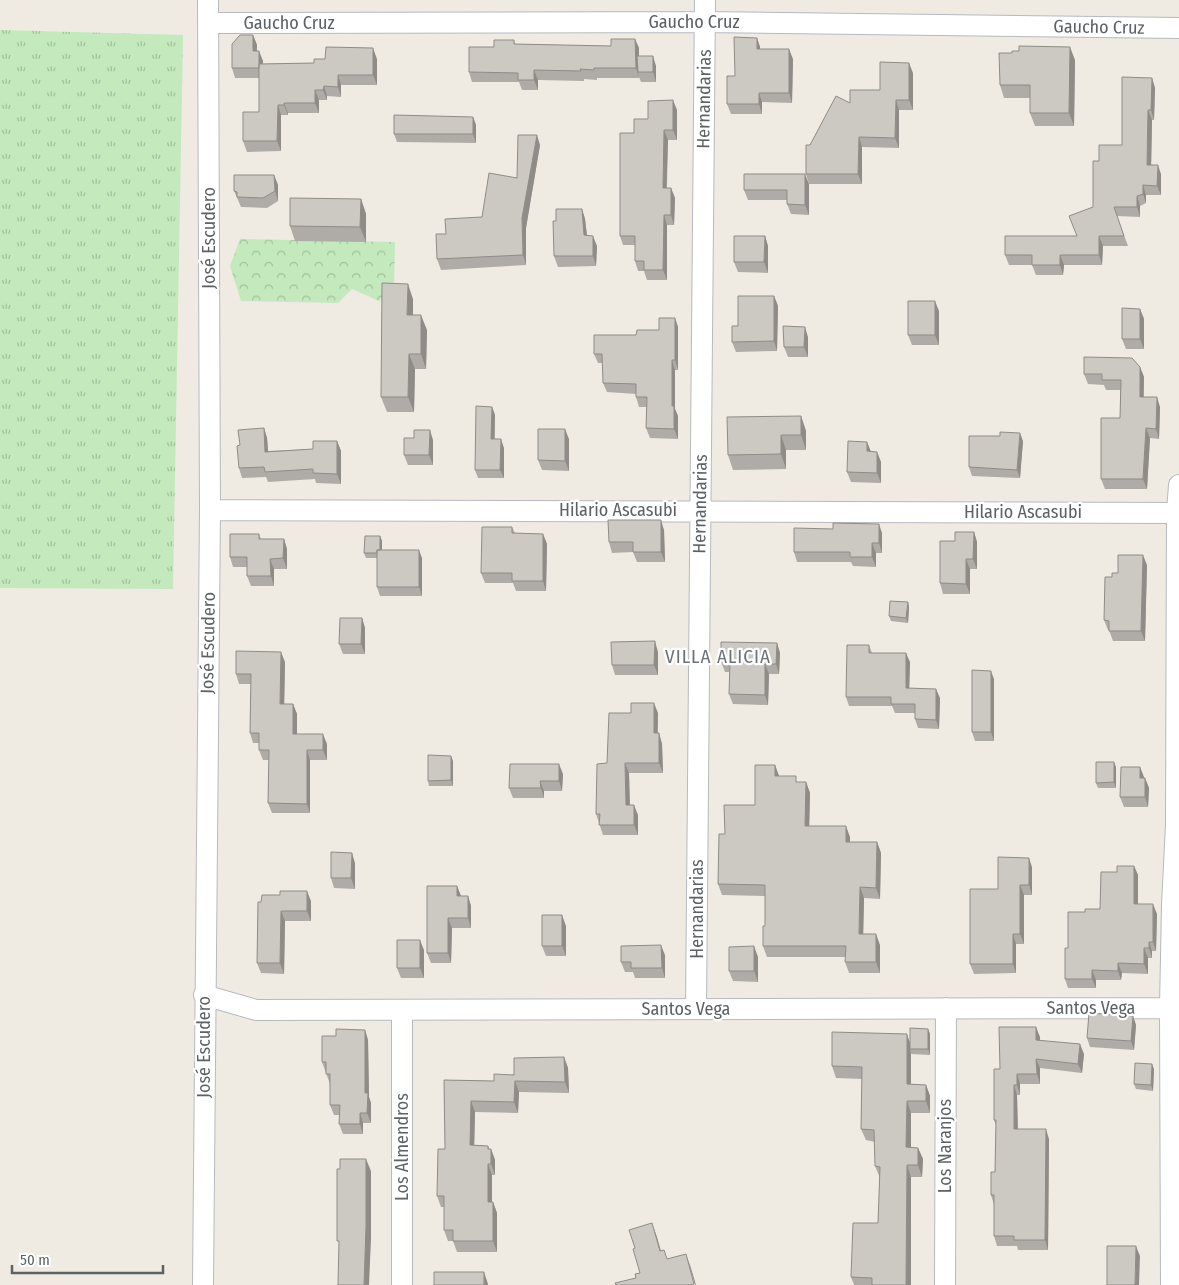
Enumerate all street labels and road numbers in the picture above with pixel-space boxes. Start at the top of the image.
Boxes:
street label: Gaucho Cruz [648,11,740,33]
street label: Gaucho Cruz [243,12,335,34]
street label: Gaucho Cruz [1053,15,1145,39]
street label: Hernandarias [692,49,716,149]
street label: José Escudero [198,187,220,289]
street label: Hernandarias [688,454,712,554]
street label: Hilario Ascasubi [559,499,677,521]
street label: Hilario Ascasubi [964,501,1082,523]
street label: José Escudero [196,592,220,694]
street label: Hernandarias [686,859,708,959]
street label: José Escudero [193,996,215,1098]
street label: Santos Vega [1047,997,1136,1019]
street label: Santos Vega [642,998,731,1020]
street label: Los Almendros [391,1093,413,1201]
street label: Los Naranjos [934,1098,956,1193]

